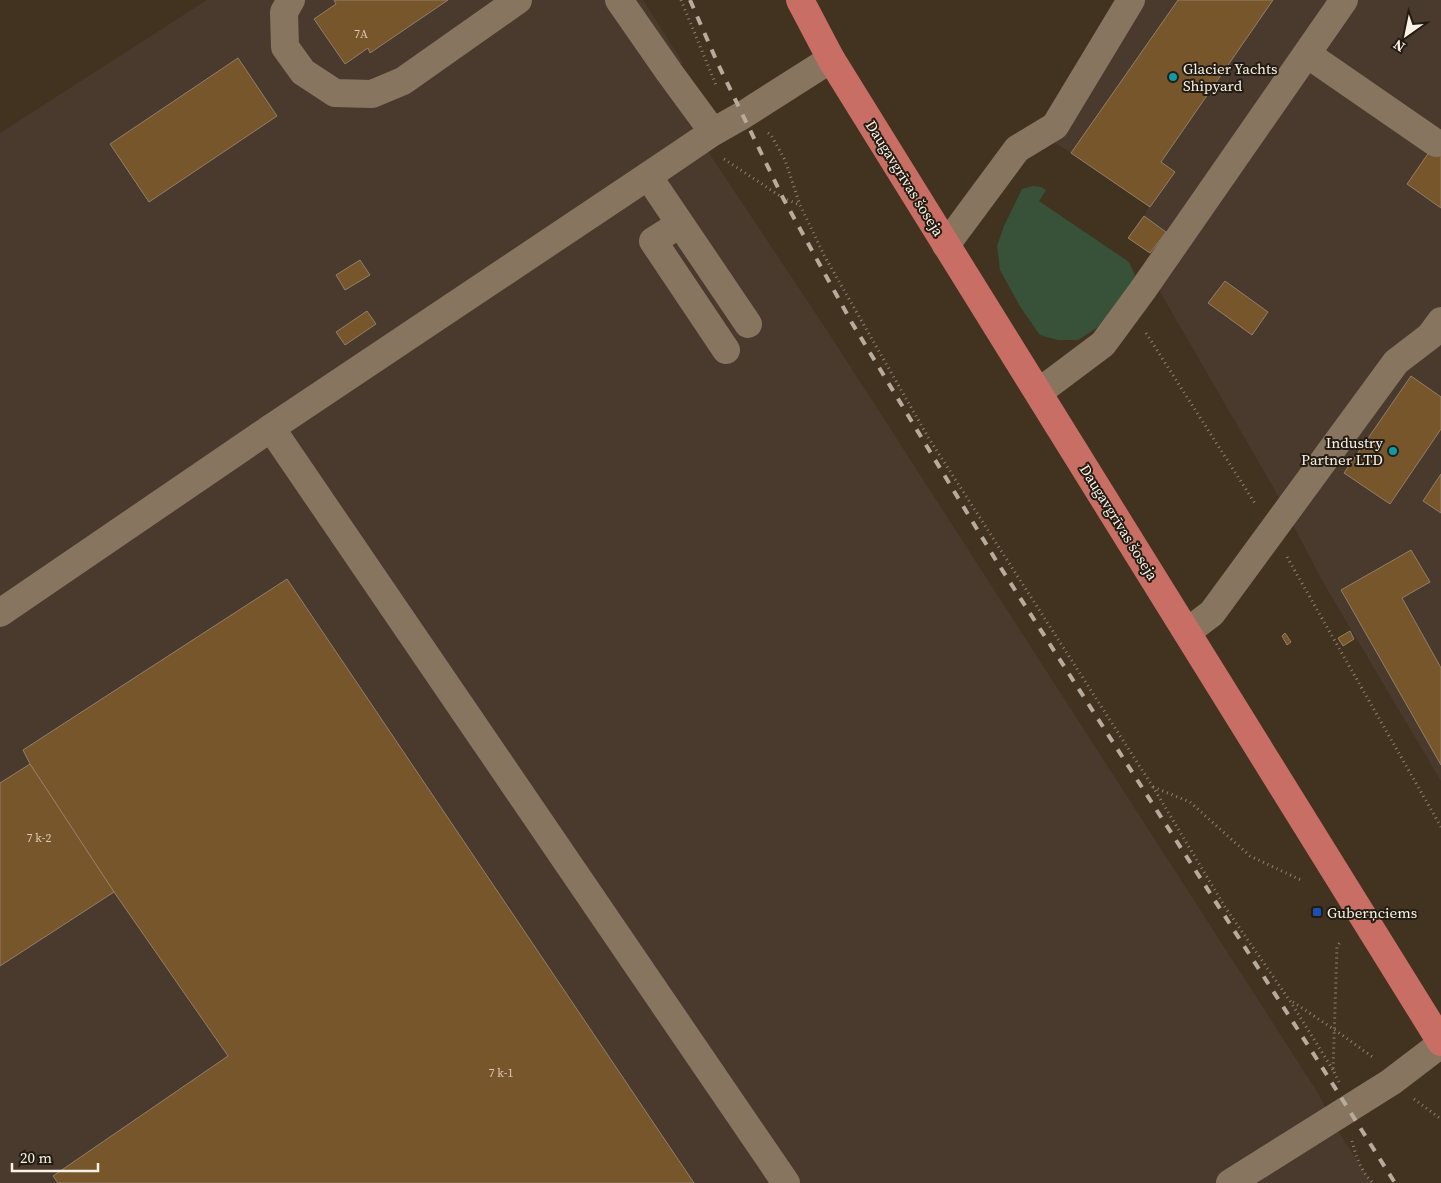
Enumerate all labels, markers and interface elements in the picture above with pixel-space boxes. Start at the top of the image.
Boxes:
north arrow [1381,10,1431,60]
house number: 7A [354,26,368,42]
text: N [1389,35,1409,57]
place label: Glacier Yachts Shipyard [1183,58,1277,96]
marker: Glacier Yachts Shipyard [1167,71,1179,83]
street label: Daugavgrīvas šoseja [861,116,949,240]
place label: Industry Partner LTD [1301,432,1383,470]
marker: Industry Partner LTD [1387,445,1399,457]
street label: Daugavgrīvas šoseja [1075,460,1163,584]
house number: 7 k-2 [27,830,51,846]
place label: Guberņciems [1327,902,1417,923]
marker: Guberņciems [1311,906,1323,918]
house number: 7 k-1 [489,1065,513,1081]
scale bar [12,1140,99,1172]
text: 20 m [20,1147,52,1168]

